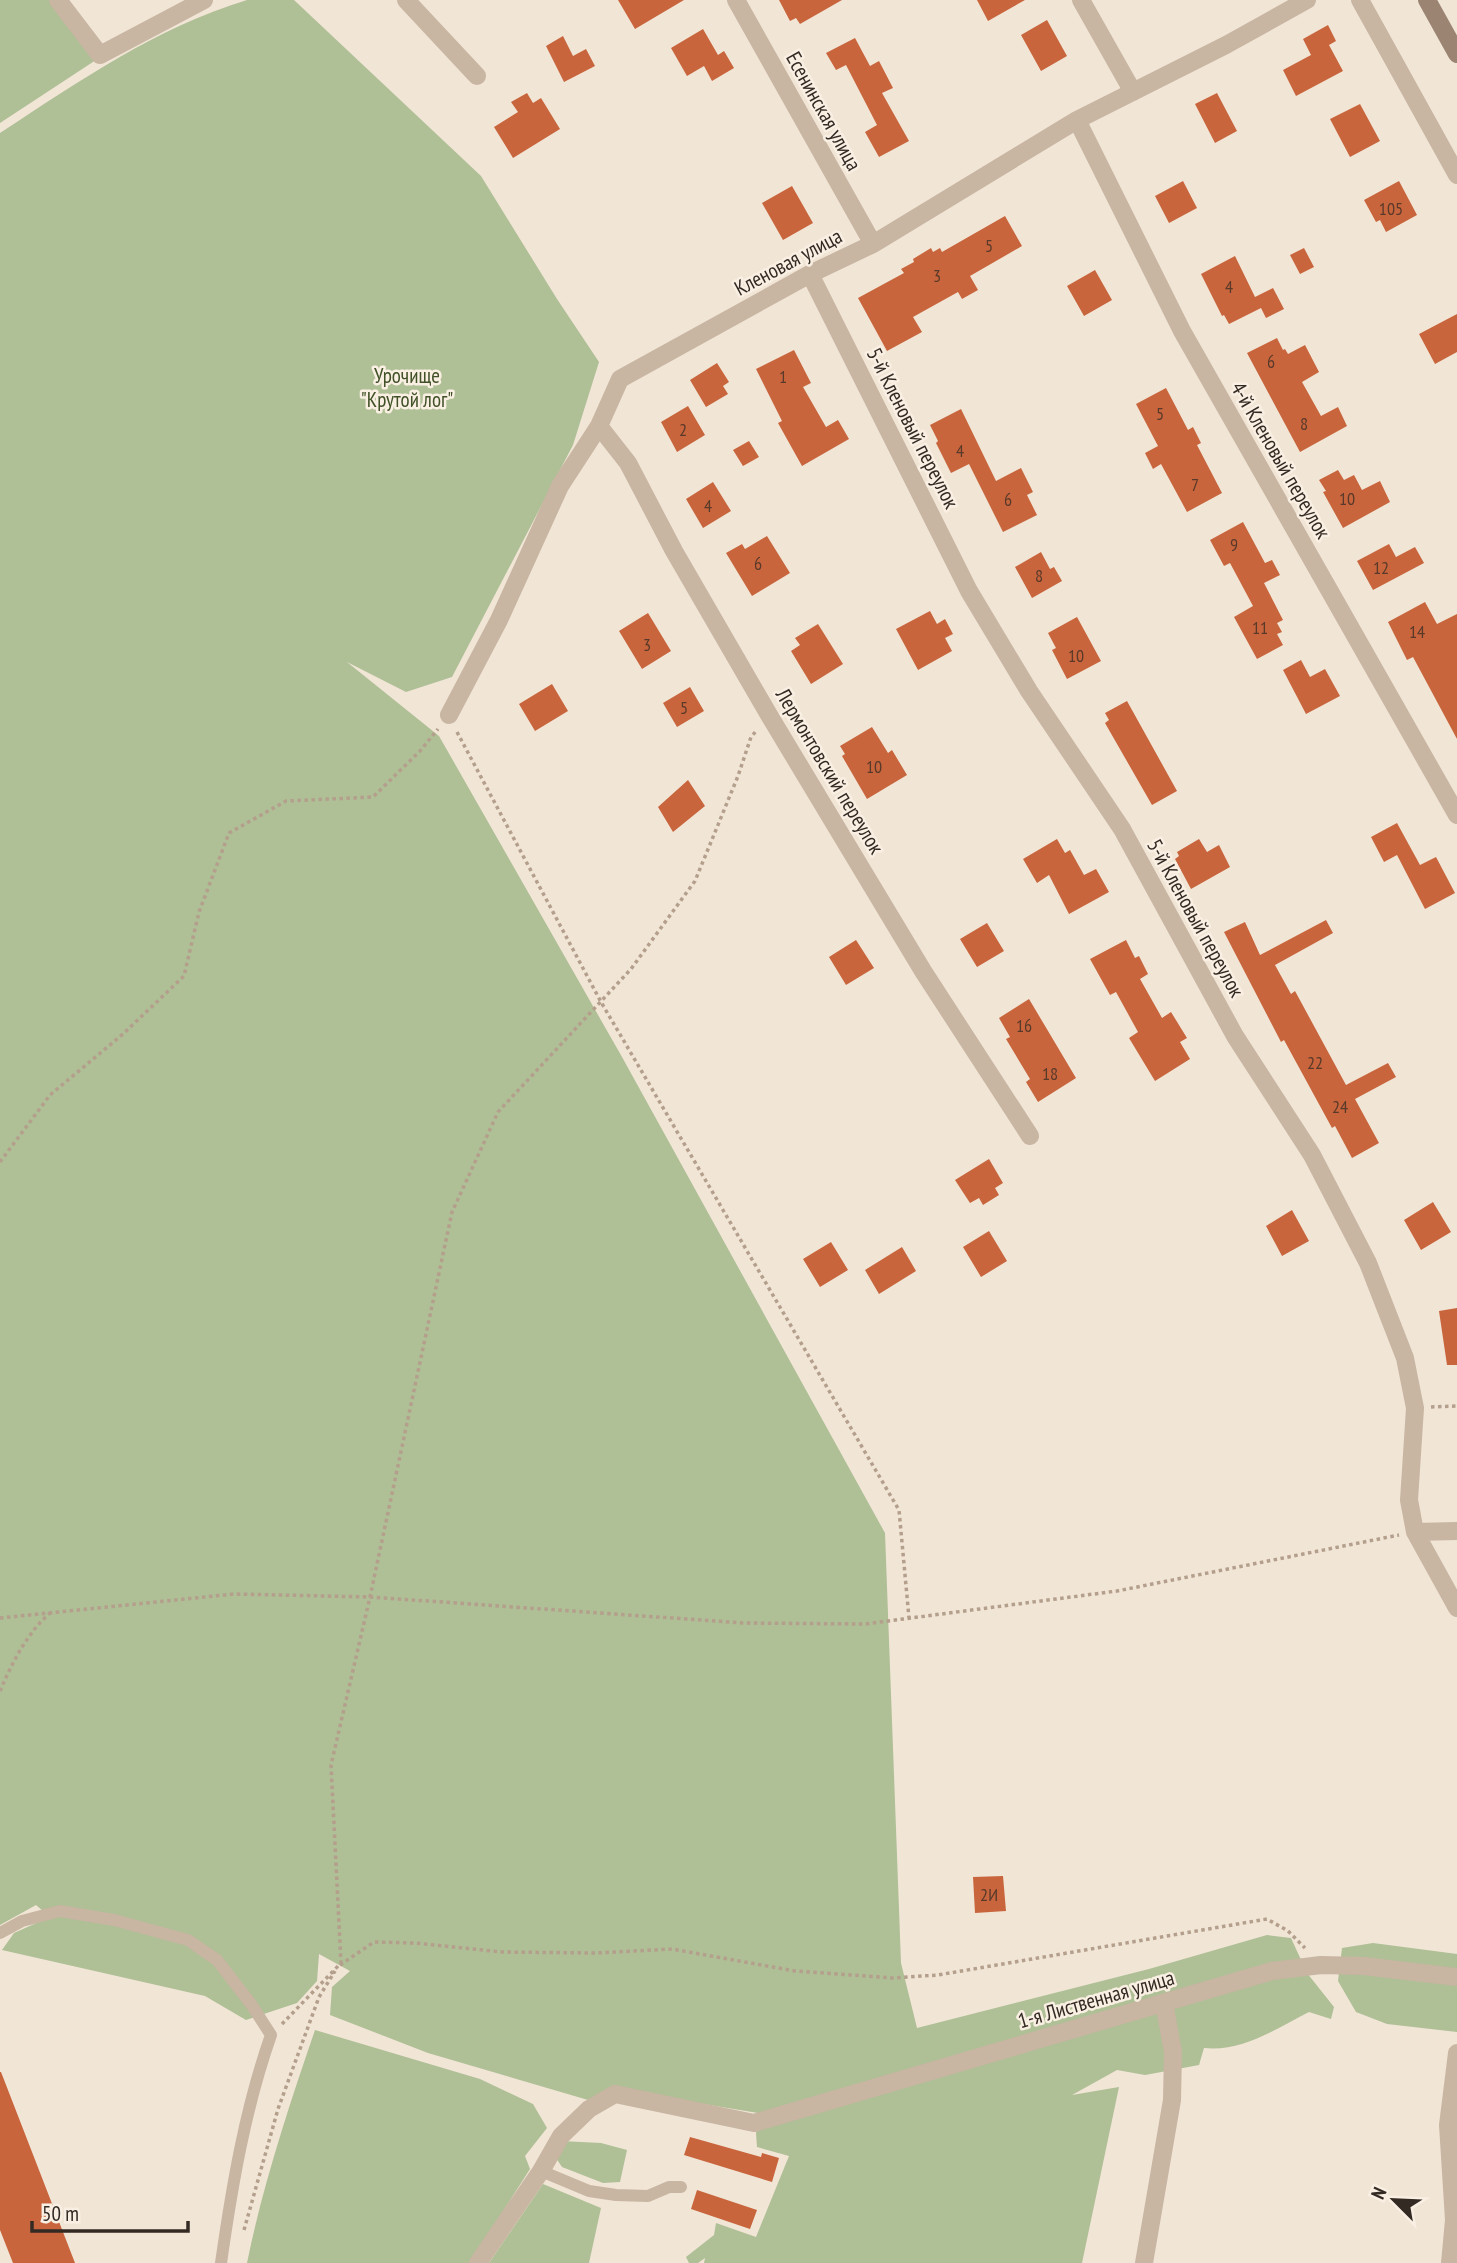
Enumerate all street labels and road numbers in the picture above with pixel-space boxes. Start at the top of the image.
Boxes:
street label: Есенинская улица [780,47,868,175]
street label: Кленовая улица [730,222,846,302]
street label: 5-й Кленовый переулок [861,343,965,513]
street label: 4-й Кленовый переулок [1225,377,1337,543]
street label: Лермонтовский переулок [769,682,890,859]
street label: 5-й Кленовый переулок [1141,834,1251,1002]
street label: 1-я Лиственная улица [1015,1964,1177,2034]

